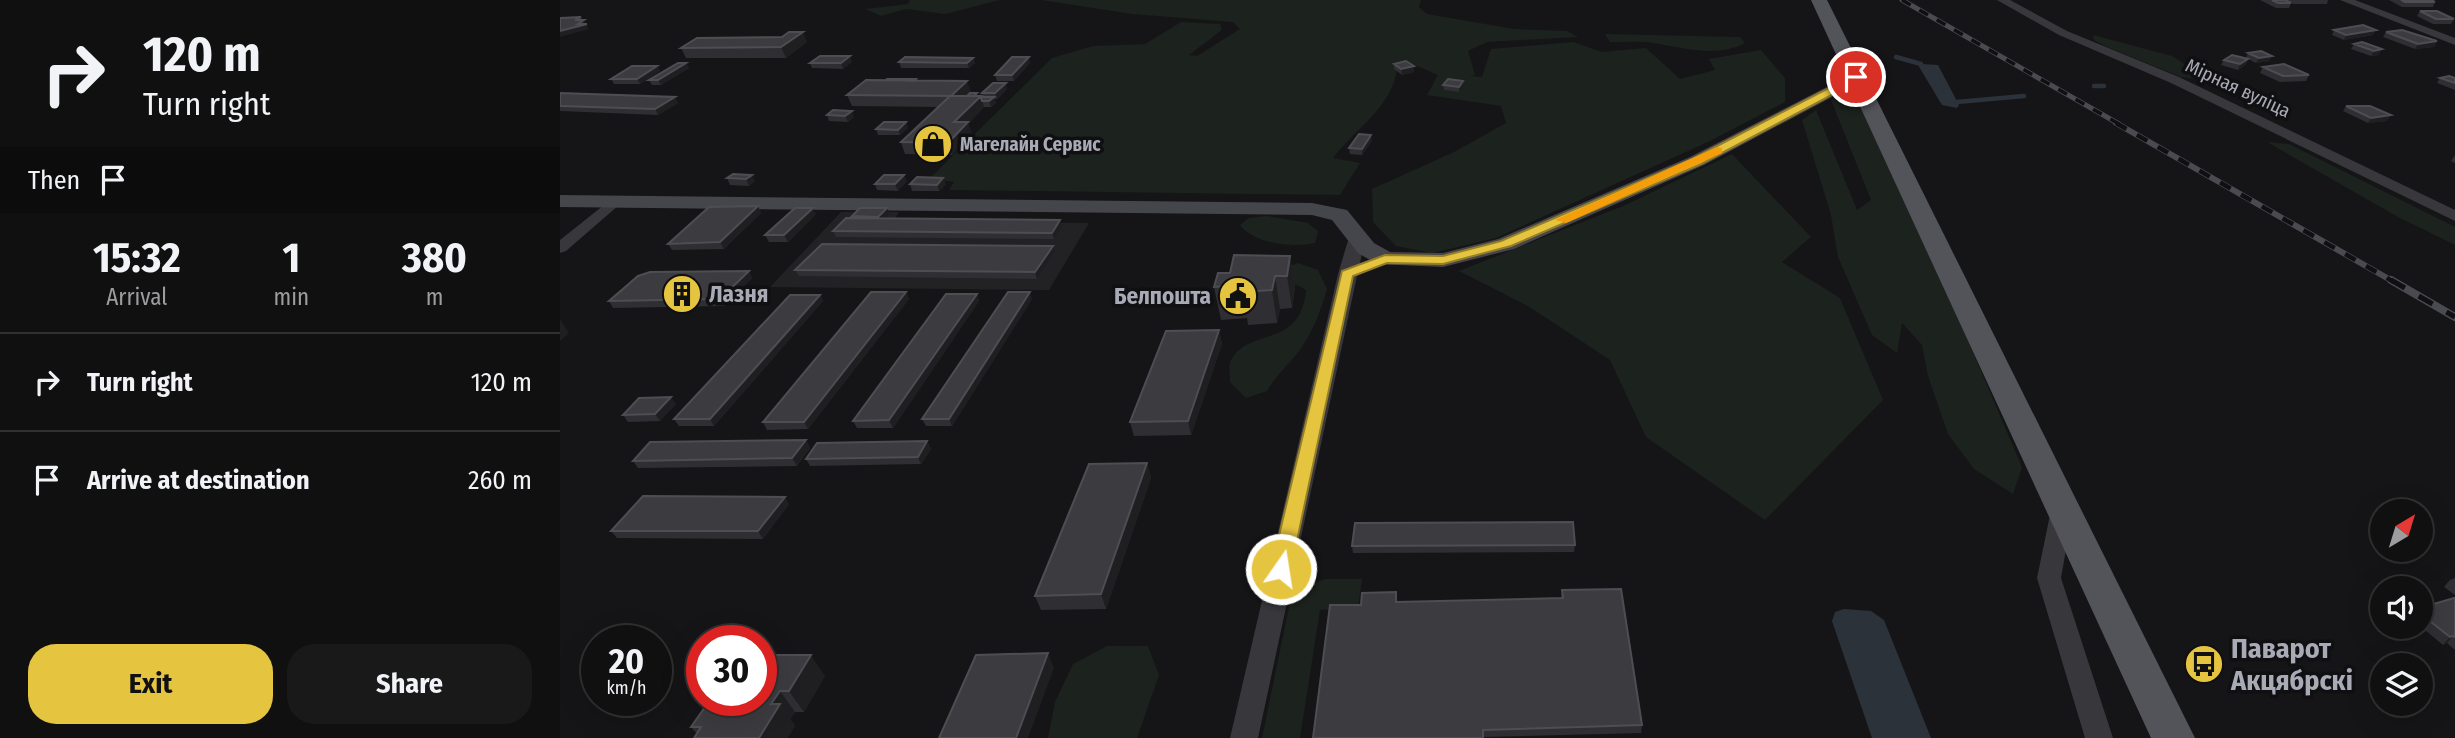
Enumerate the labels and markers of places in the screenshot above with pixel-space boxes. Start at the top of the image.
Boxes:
pin [1826,47,1886,107]
shop icon: Магелайн Сервис [912,123,954,165]
place label: Магелайн Сервис [960,133,1101,156]
building icon: Лазня [661,273,703,315]
public building icon: Белпошта [1217,275,1259,317]
place label: Лазня [709,280,768,308]
place label: Белпошта [1114,282,1211,310]
place label: Паварот Акцябрскі [2230,632,2353,697]
bus stop icon: Паварот Акцябрскі [2183,643,2225,685]

